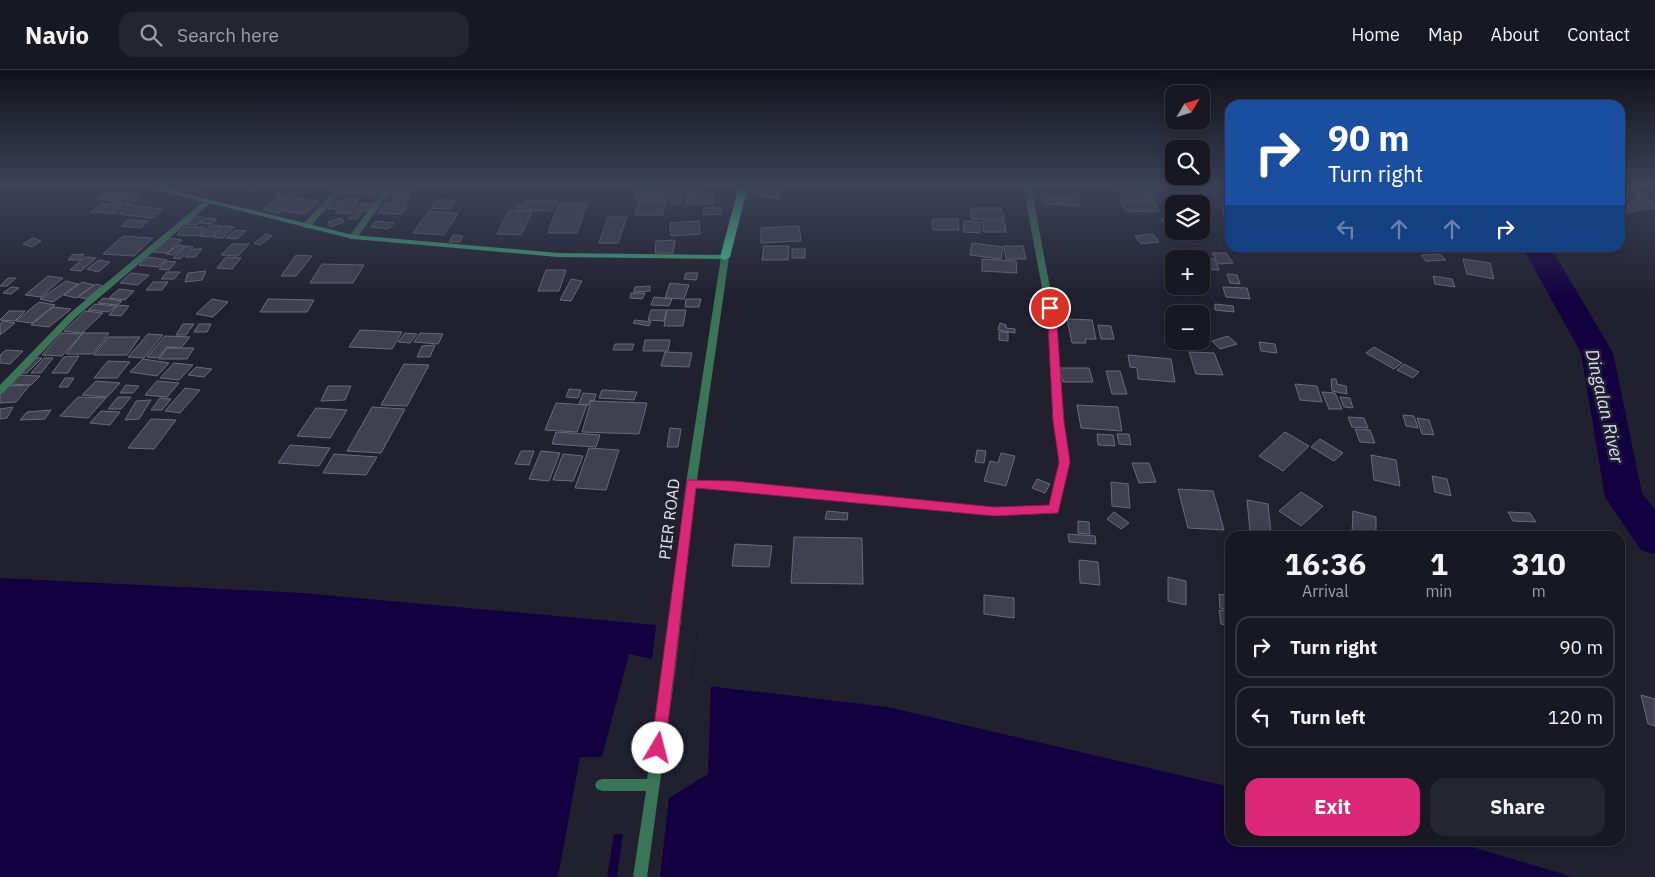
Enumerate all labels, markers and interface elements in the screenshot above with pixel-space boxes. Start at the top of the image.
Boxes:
search box [119,12,469,57]
text: Navio [25,19,89,51]
icon: search [137,21,165,49]
text: Search here [177,23,279,47]
text: Home [1352,23,1400,46]
text: Map [1428,23,1463,46]
text: About [1491,23,1539,46]
text: Contact [1567,23,1630,46]
north arrow [1165,85,1210,130]
map controls [1165,85,1210,350]
text: 90 m [1328,115,1410,161]
icon: right [1245,120,1310,185]
button: search [1165,140,1210,185]
text: Turn right [1328,159,1423,188]
button: layers [1165,195,1210,240]
icon: left [1332,215,1360,243]
icon: ahead [1385,215,1413,243]
icon: ahead [1438,215,1466,243]
icon: right [1491,215,1519,243]
button: + [1165,250,1210,295]
pin [1029,287,1071,329]
icon: arrive [1036,294,1064,322]
button: − [1165,305,1210,350]
water label: Dingalan River [1581,347,1629,466]
street label: PIER ROAD [654,477,684,561]
text: 16:36 [1284,544,1366,583]
text: 1 [1430,544,1448,583]
text: 310 [1512,544,1566,583]
text: Arrival [1302,581,1349,601]
text: min [1425,581,1452,601]
text: m [1532,581,1546,601]
icon: right [1247,633,1275,661]
text: Turn right [1290,635,1377,659]
text: 90 m [1559,635,1603,659]
icon: left [1247,703,1275,731]
text: Turn left [1290,705,1366,729]
text: 120 m [1548,705,1603,729]
position arrow [631,721,683,773]
button: Exit [1245,778,1420,836]
button: Share [1430,778,1605,836]

